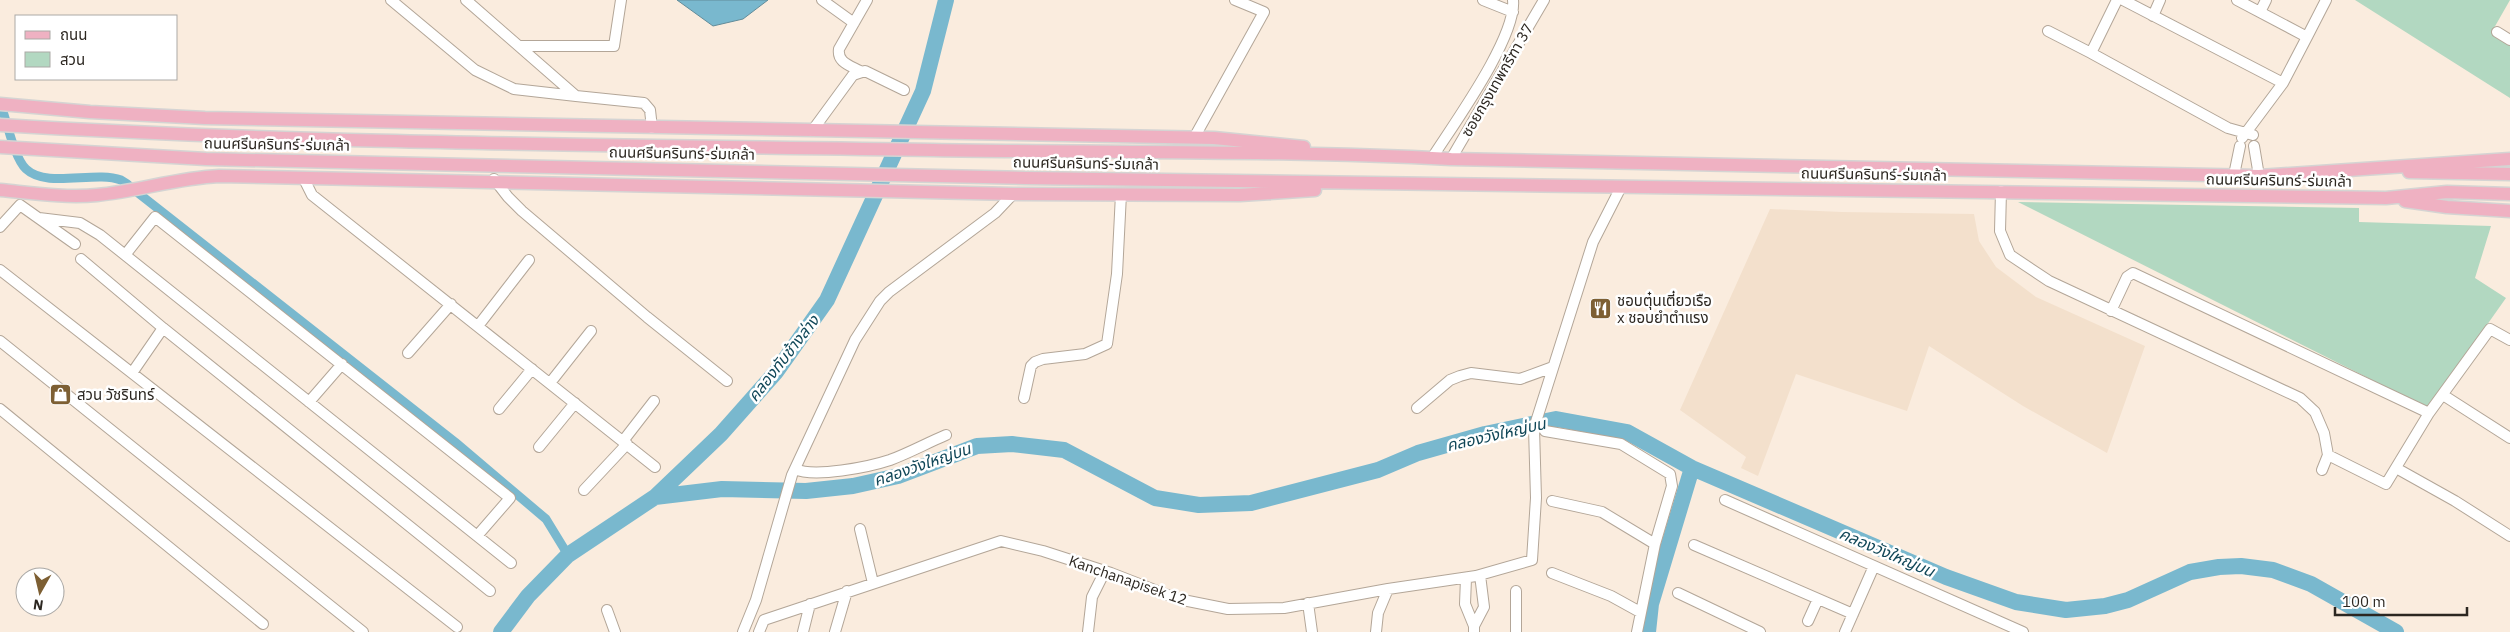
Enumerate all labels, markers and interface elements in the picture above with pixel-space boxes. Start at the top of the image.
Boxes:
legend [15,15,178,80]
street label: ซอยกรุงเทพกรีฑา 37 [1457,20,1537,140]
text: ถนน [60,25,87,44]
text: สวน [60,50,85,69]
street label: ถนนศรีนครินทร์-ร่มเกล้า [204,133,350,155]
street label: ถนนศรีนครินทร์-ร่มเกล้า [609,142,755,164]
street label: ถนนศรีนครินทร์-ร่มเกล้า [1013,152,1159,174]
street label: ถนนศรีนครินทร์-ร่มเกล้า [1801,163,1947,185]
street label: ถนนศรีนครินทร์-ร่มเกล้า [2206,169,2352,191]
place label: ชอบตุ๋นเตี๋ยวเรือ x ชอบยำตำแรง [1617,290,1712,327]
restaurant icon: ชอบตุ๋นเตี๋ยวเรือ x ชอบยำตำแรง [1589,297,1613,321]
water label: คลองทับช้างล่าง [743,310,824,405]
shop icon: สวน วัชรินทร์ [49,382,73,406]
place label: สวน วัชรินทร์ [77,385,155,404]
water label: คลองวังใหญ่บน [1444,413,1549,455]
water label: คลองวังใหญ่บน [871,438,974,490]
water label: คลองวังใหญ่บน [1836,523,1939,581]
street label: Kanchanapisek 12 [1066,551,1190,609]
north arrow [15,567,65,617]
scale bar [2335,584,2468,616]
text: 100 m [2342,592,2386,611]
text: N [32,595,44,614]

